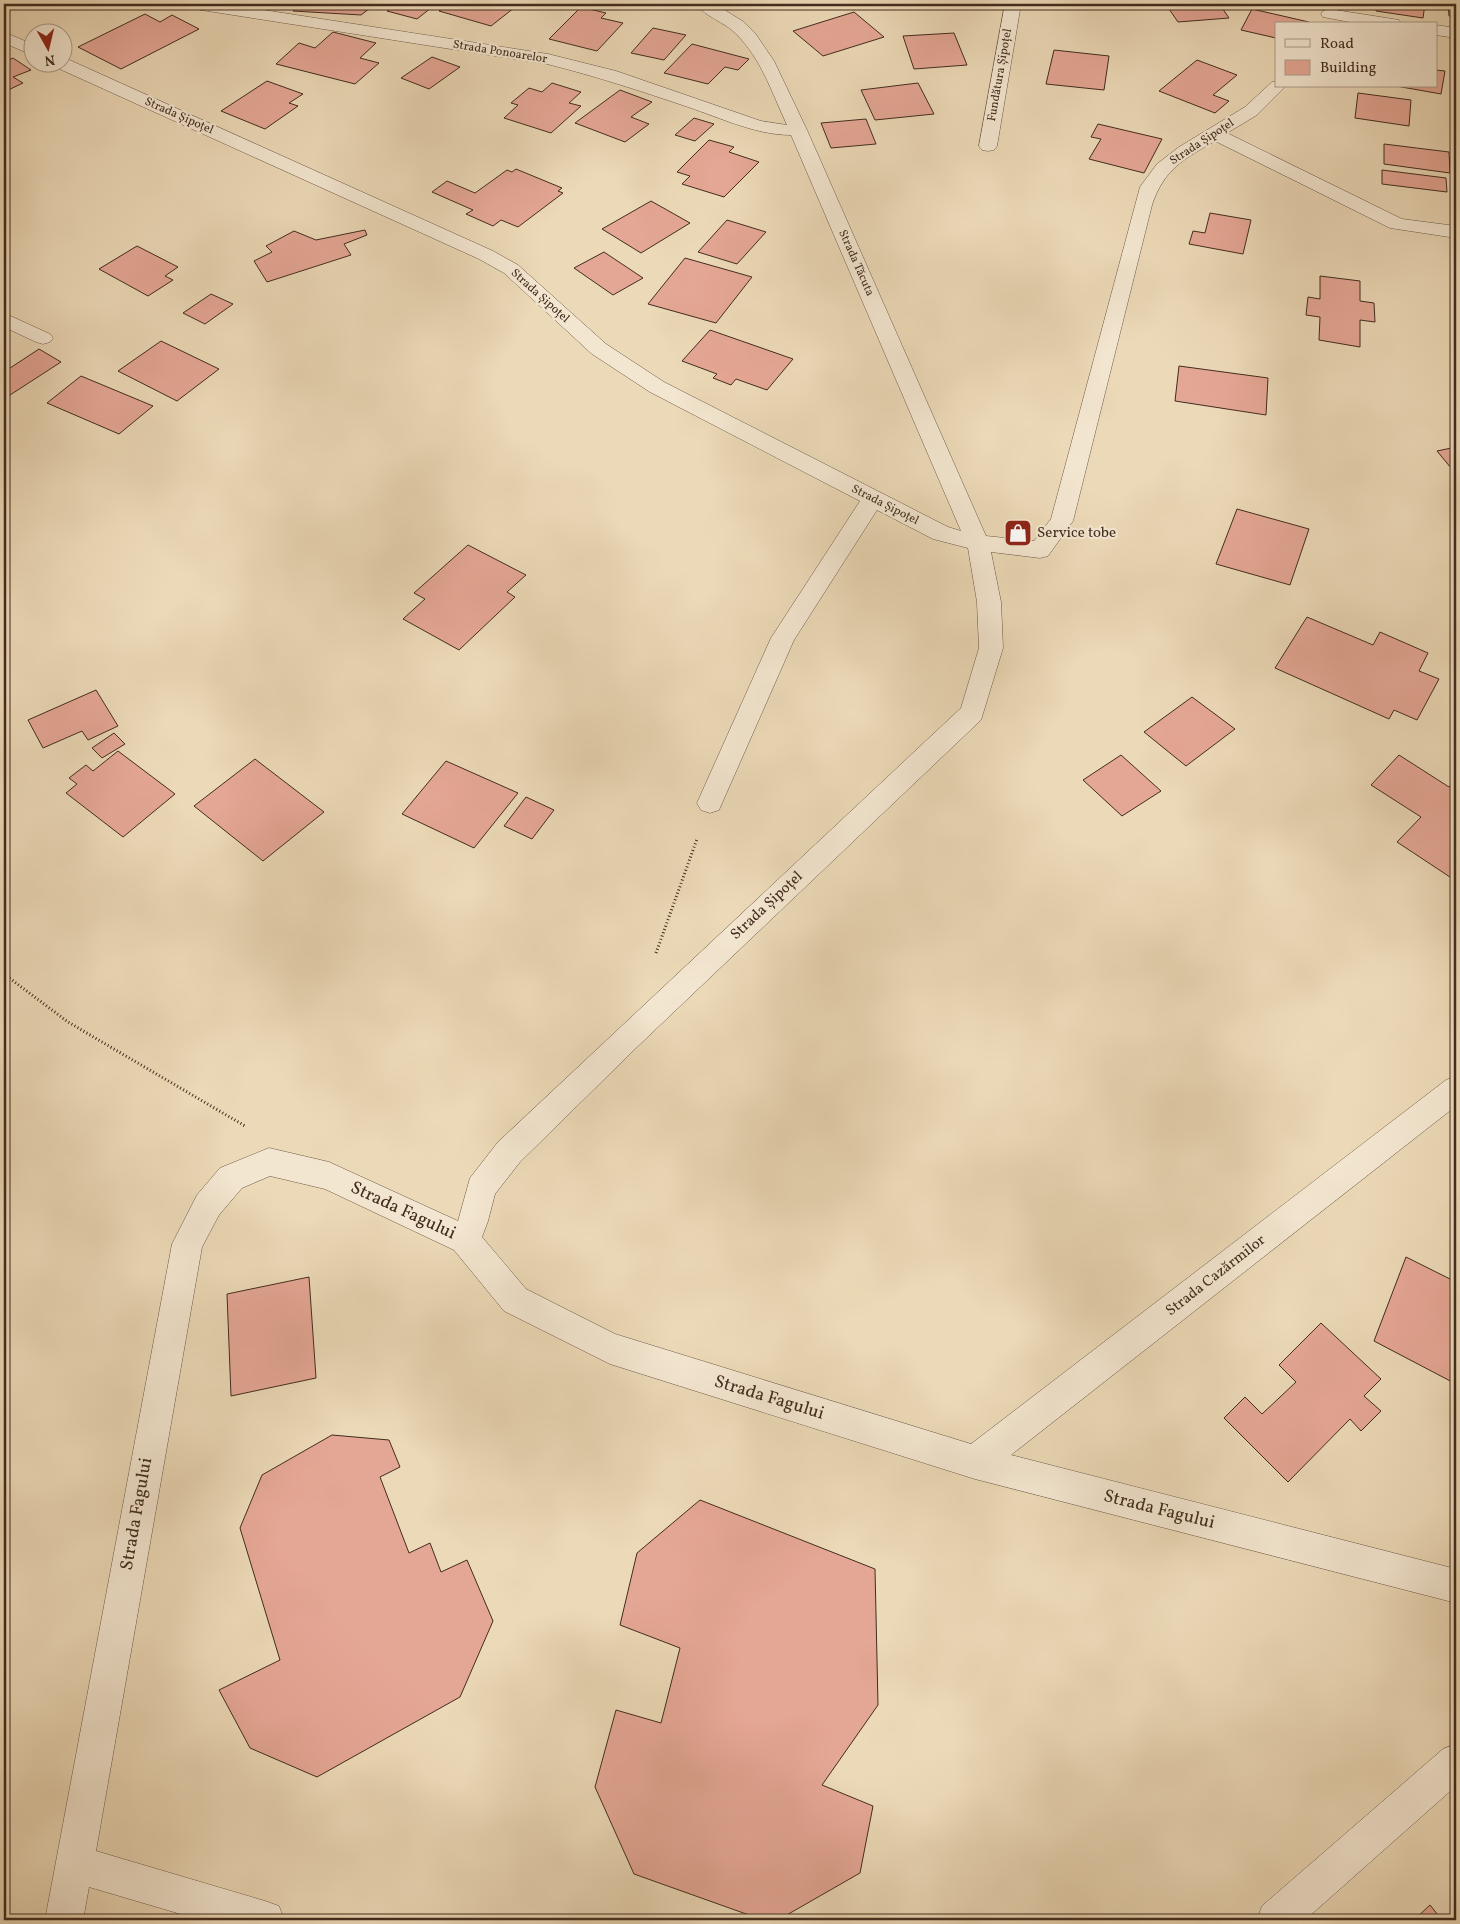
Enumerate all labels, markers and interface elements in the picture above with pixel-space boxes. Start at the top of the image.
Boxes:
north arrow [22,22,72,72]
legend [1275,22,1438,88]
street label: Fundătura Șipoțel [984,27,1016,123]
text: Road [1320,34,1354,55]
street label: Strada Ponoarelor [452,37,548,67]
text: N [43,49,56,70]
text: Building [1320,58,1377,79]
street label: Strada Șipoțel [142,94,216,138]
street label: Strada Șipoțel [1167,115,1238,169]
street label: Strada Tăcuta [834,227,878,299]
street label: Strada Șipoțel [507,265,573,327]
street label: Strada Șipoțel [848,481,922,529]
shop icon: Service tobe [1003,518,1033,548]
place label: Service tobe [1037,523,1116,544]
street label: Strada Șipoțel [726,867,808,945]
street label: Strada Fagului [346,1176,460,1246]
street label: Strada Cazărmilor [1162,1230,1270,1322]
street label: Strada Fagului [711,1369,827,1427]
street label: Strada Fagului [115,1456,159,1572]
street label: Strada Fagului [1101,1484,1217,1536]

